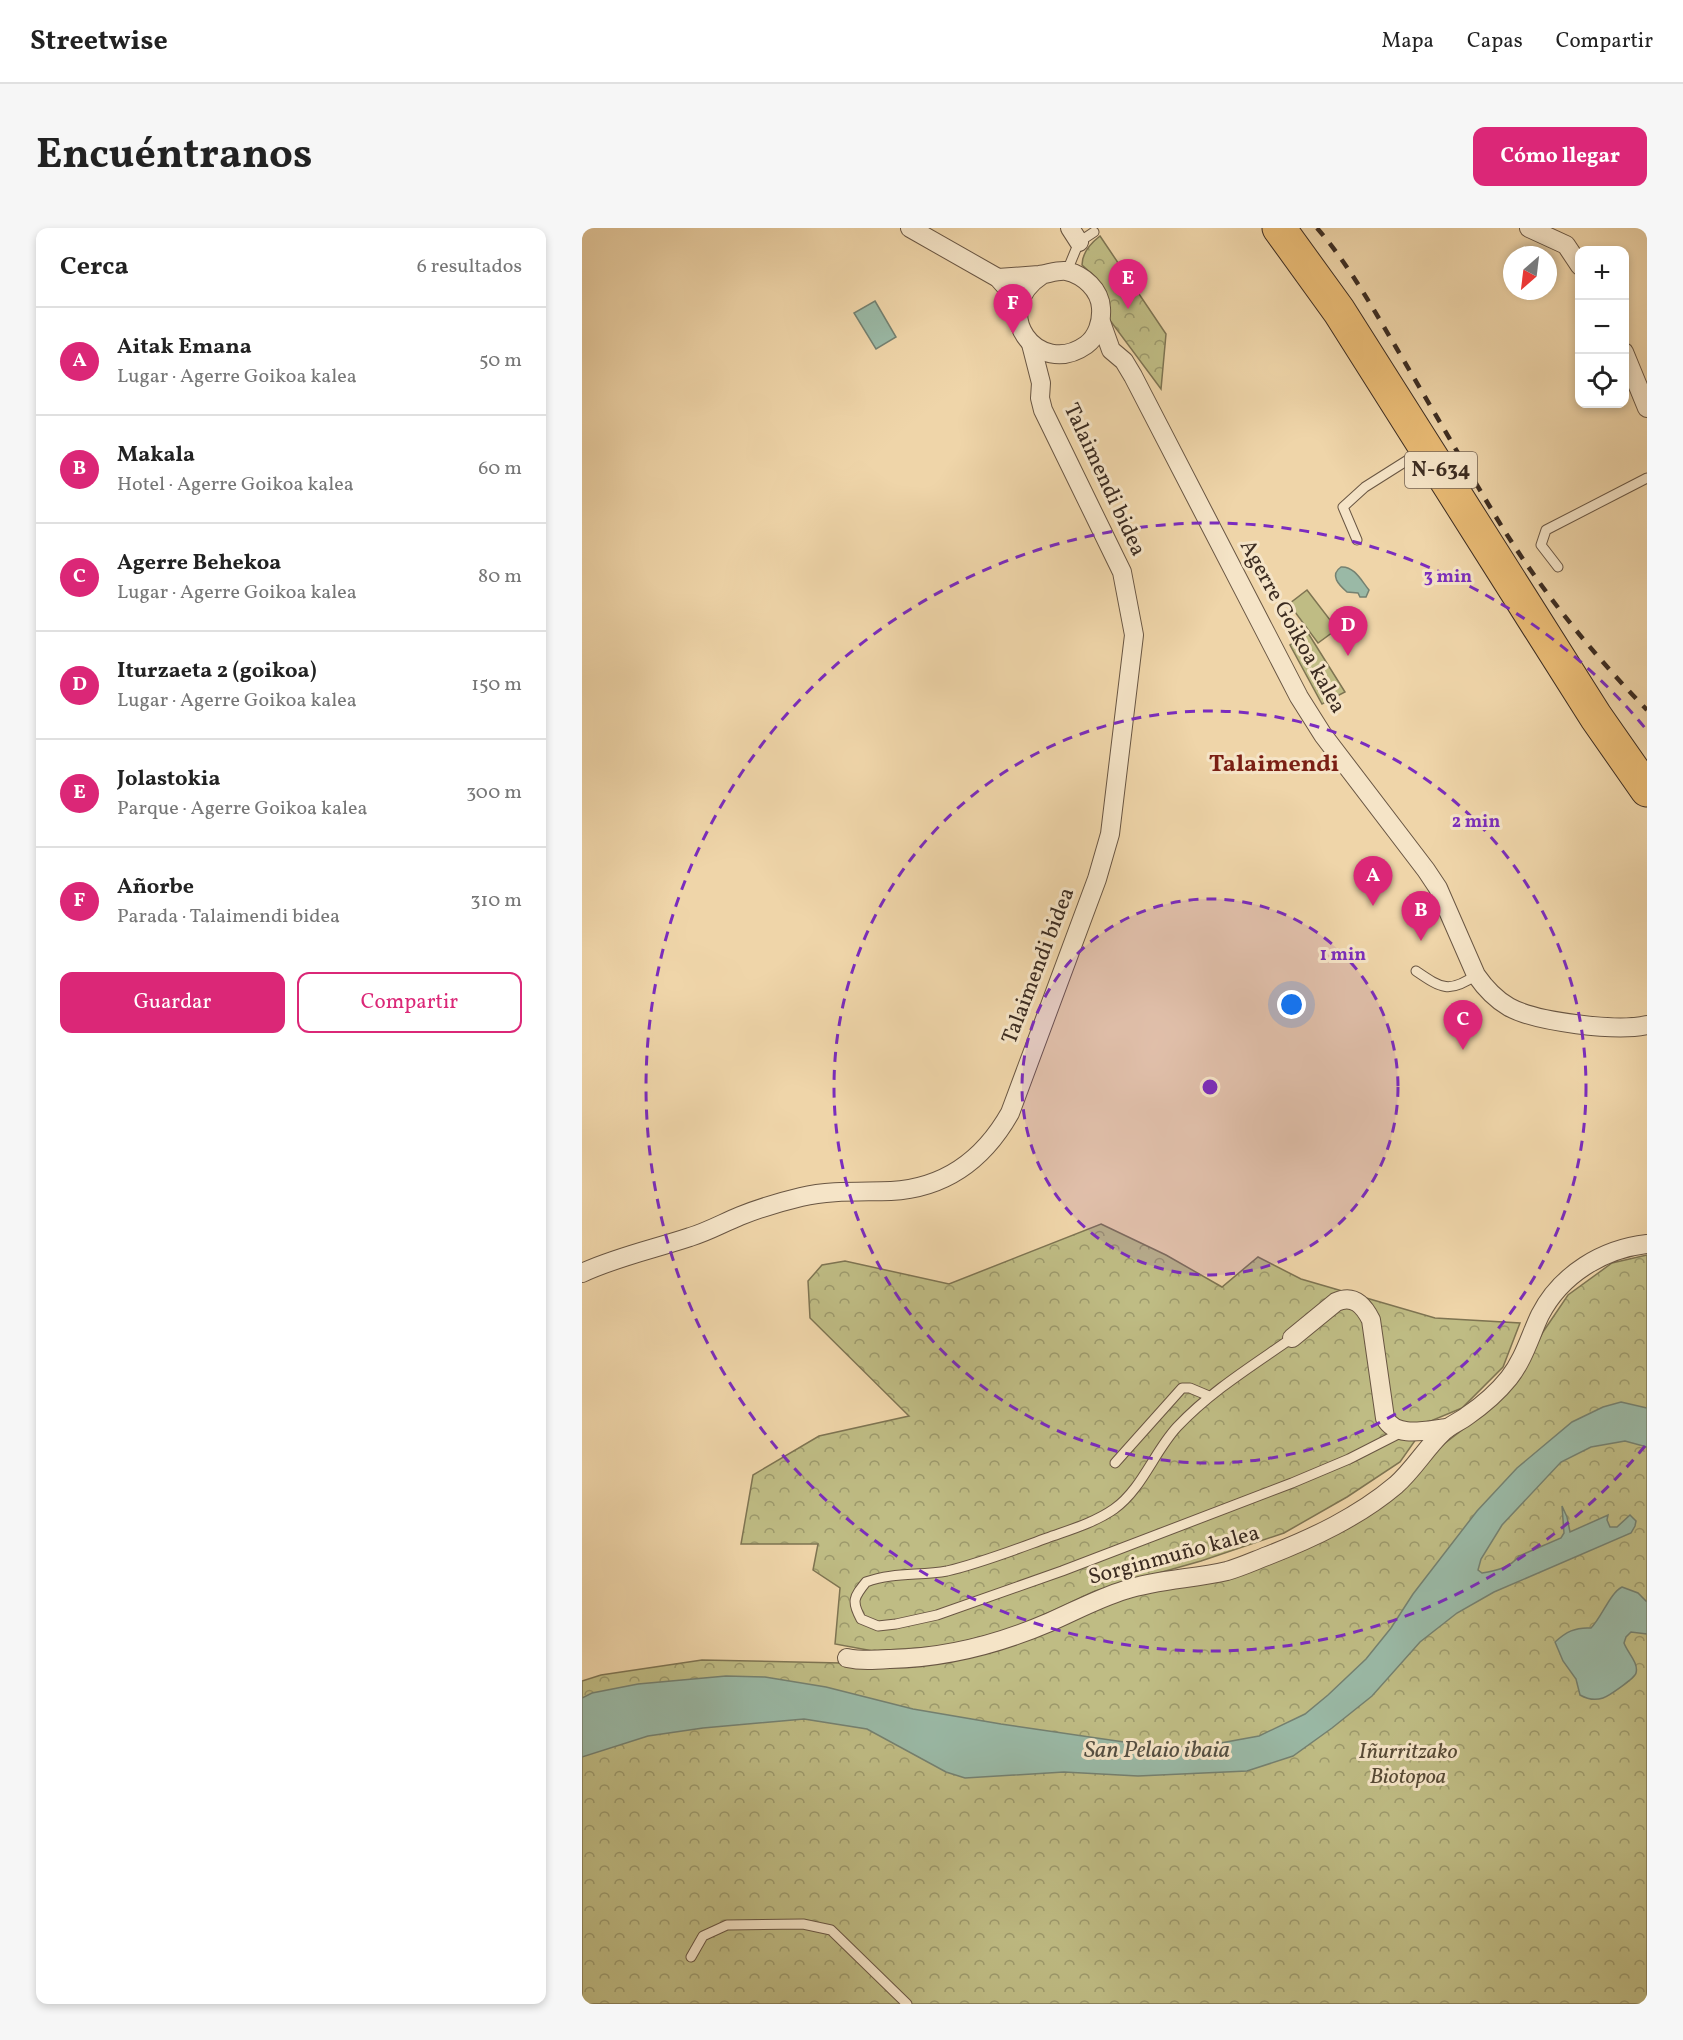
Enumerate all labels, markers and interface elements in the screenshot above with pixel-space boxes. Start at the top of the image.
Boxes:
text: Streetwise [30,22,168,61]
text: Mapa [1382,27,1434,56]
text: Capas [1467,27,1523,56]
text: Compartir [1556,27,1653,56]
text: Encuéntranos [36,127,312,186]
button: Cómo llegar [1473,127,1647,186]
north arrow [1503,246,1557,300]
map controls [1575,246,1629,408]
button: + [1575,246,1629,300]
text: Cerca [60,249,129,285]
text: 6 resultados [417,253,522,281]
pin: E [1108,260,1148,309]
pin: F [994,285,1032,334]
button: − [1575,300,1629,354]
text: Aitak Emana [117,332,252,363]
text: A [72,347,87,375]
text: 50 m [479,347,522,375]
button: locate [1575,354,1629,408]
text: Lugar · Agerre Goikoa kalea [117,363,357,391]
street label: Talaimendi bidea [1055,398,1153,562]
text: Makala [117,440,195,471]
road number: N-634 [1405,452,1477,488]
text: B [73,455,86,483]
text: 60 m [478,455,522,483]
text: Hotel · Agerre Goikoa kalea [117,471,354,499]
street label: Agerre Goikoa kalea [1231,534,1353,720]
text: Agerre Behekoa [117,548,281,579]
text: C [73,563,86,591]
text: 80 m [478,563,522,591]
text: 3 min [1424,565,1472,590]
text: Lugar · Agerre Goikoa kalea [117,579,357,607]
pin: D [1328,606,1368,656]
text: Iturzaeta 2 (goikoa) [117,656,317,687]
text: D [72,671,87,699]
text: 150 m [471,671,522,699]
text: Lugar · Agerre Goikoa kalea [117,687,357,715]
district label: Talaimendi [1209,748,1339,782]
text: Jolastokia [117,764,221,795]
text: E [73,779,86,807]
text: 300 m [466,779,522,807]
text: Parque · Agerre Goikoa kalea [117,795,367,823]
text: 2 min [1452,810,1500,835]
pin: A [1354,856,1392,906]
text: Añorbe [117,872,194,903]
street label: Talaimendi bidea [995,883,1083,1049]
text: F [74,887,85,915]
text: 310 m [470,887,522,915]
pin: B [1402,892,1440,941]
text: Parada · Talaimendi bidea [117,903,340,931]
text: 1 min [1320,943,1366,968]
button: Guardar [60,972,285,1033]
button: Compartir [297,972,522,1033]
your location [1277,990,1306,1019]
pin: C [1444,1000,1482,1050]
centre of rings [1200,1077,1220,1097]
street label: Sorginmuño kalea [1085,1518,1263,1594]
water label: San Pelaio ibaia [1084,1734,1230,1768]
park label: Iñurritzako Biotopoa [1359,1737,1457,1793]

